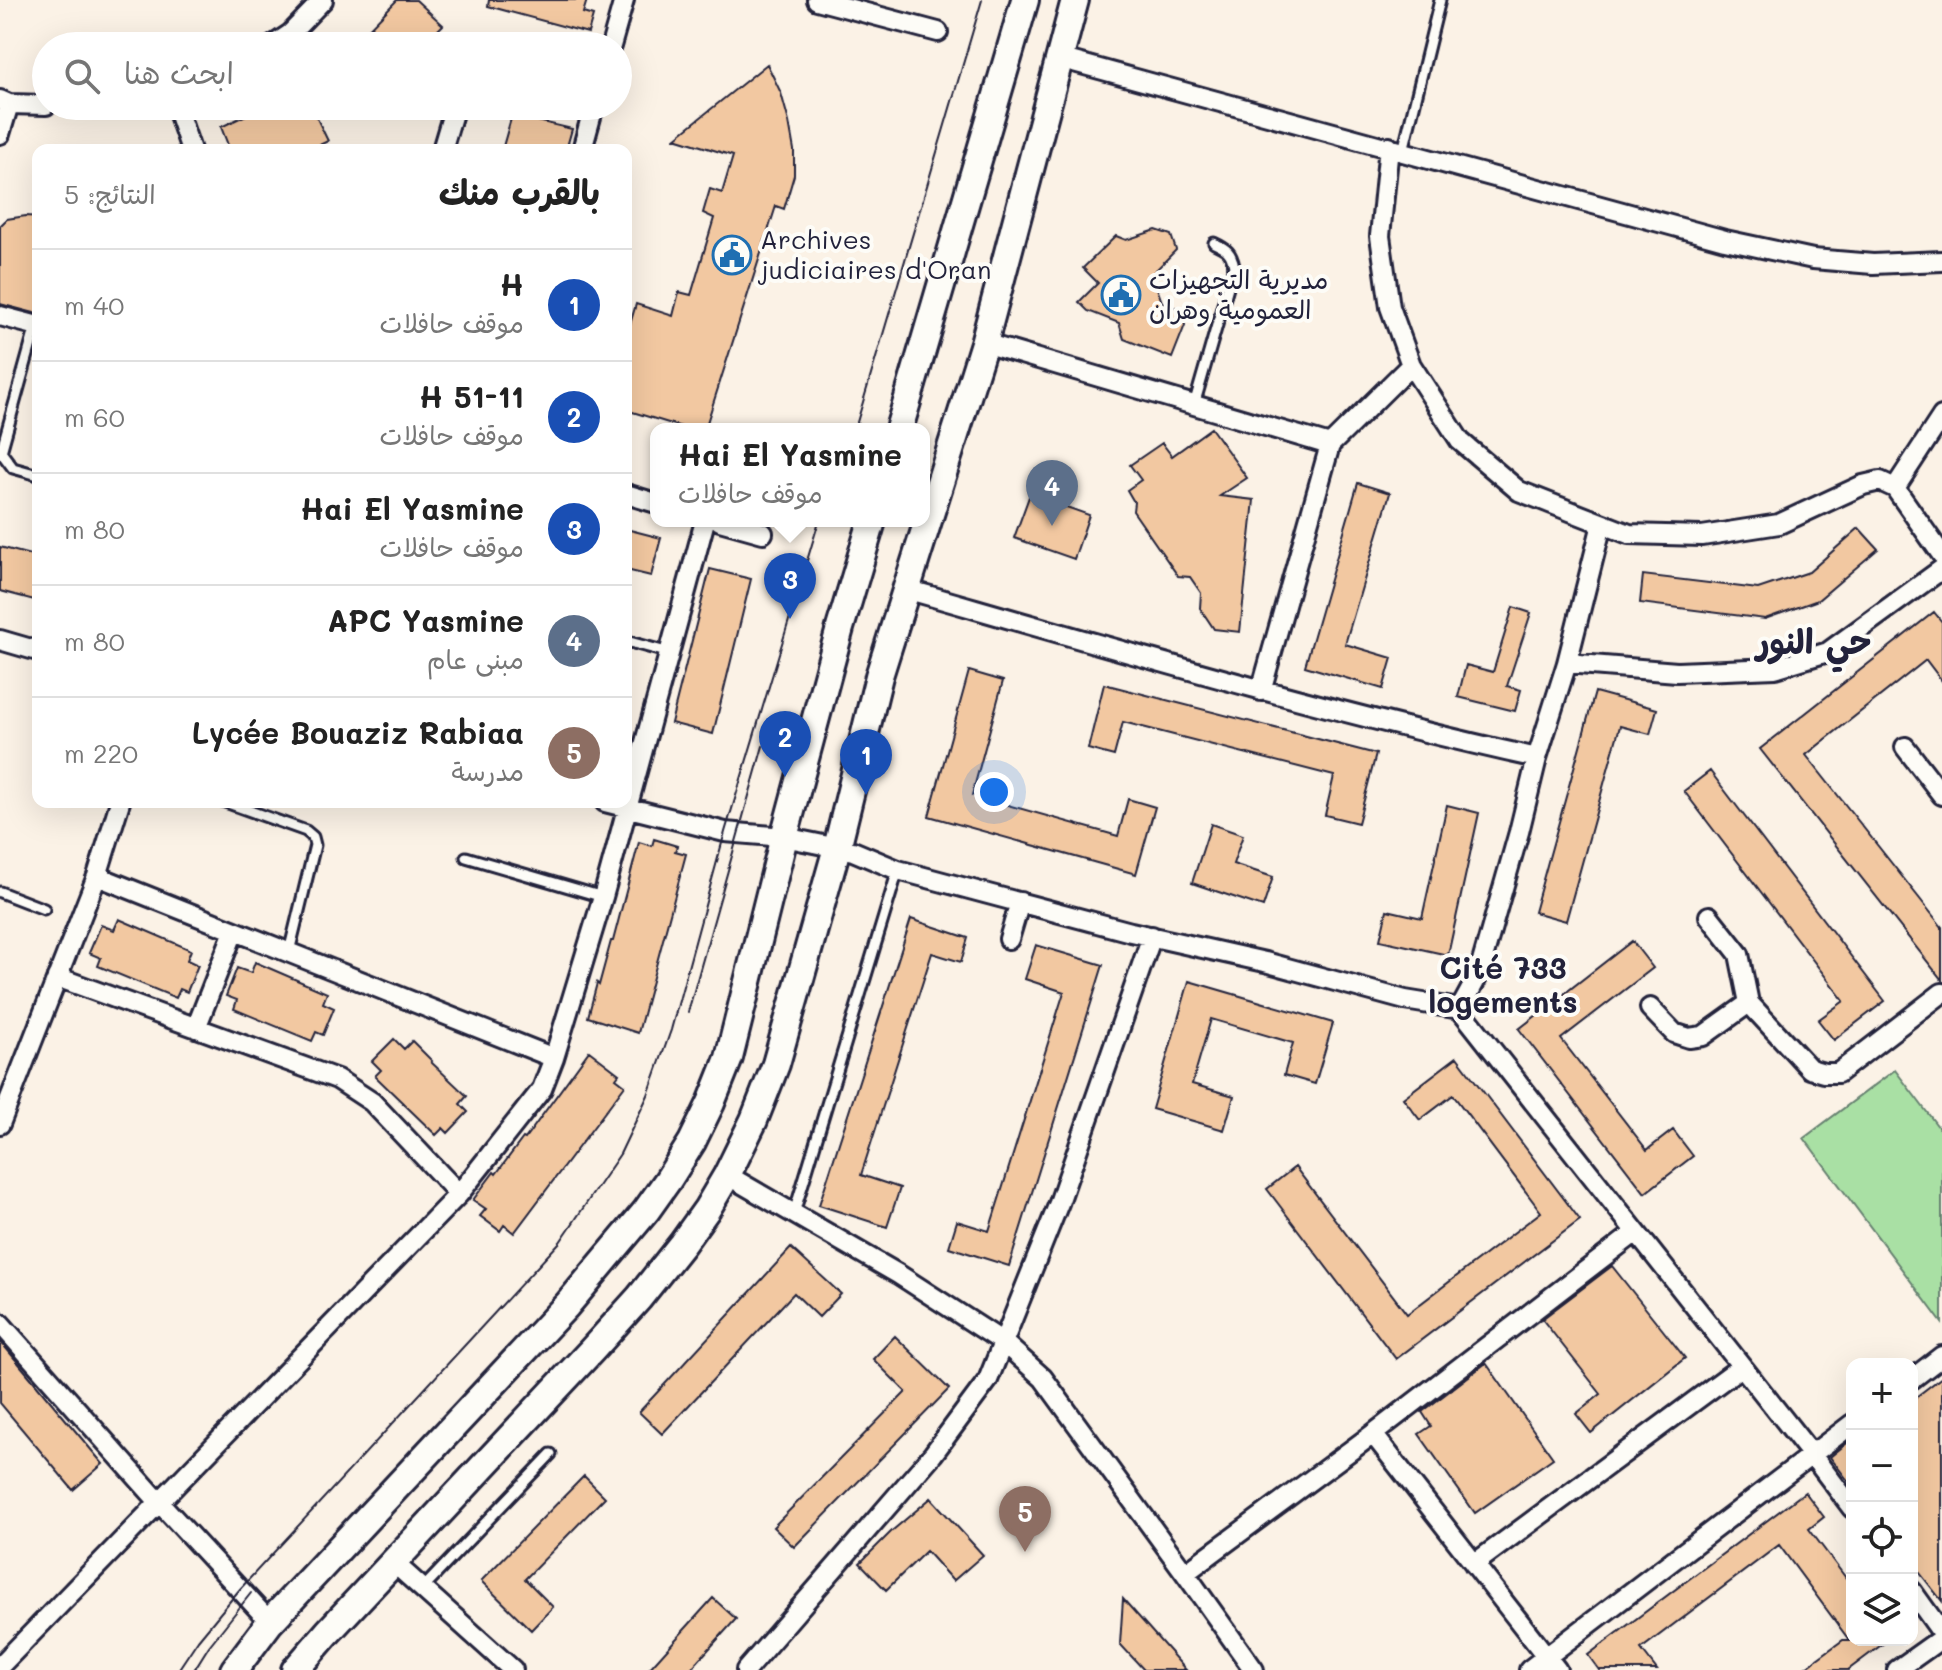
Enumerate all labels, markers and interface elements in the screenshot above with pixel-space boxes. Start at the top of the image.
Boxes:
search box [32,32,632,120]
text: ابحث هنا [124,52,234,92]
icon: search [60,54,104,98]
text: بالقرب منك [439,169,600,214]
text: النتائج: 5 [64,177,156,211]
place label: Archives judiciaires d'Oran [757,222,991,286]
public building icon: Archives judiciaires d'Oran [711,234,753,276]
place label: مديرية التجهيزات العمومية وهران [1149,262,1329,327]
text: H [500,264,524,304]
public building icon: مديرية التجهيزات العمومية وهران [1100,274,1142,316]
text: 40 m [64,288,124,322]
text: 1 [568,288,580,322]
text: موقف حافلات [379,306,524,340]
text: H 51-11 [419,376,524,416]
text: 60 m [64,400,125,434]
text: 2 [567,400,581,434]
text: موقف حافلات [379,418,524,452]
popup [650,423,930,527]
text: Hai El Yasmine [678,434,902,474]
pin: 4 [1026,460,1078,526]
text: موقف حافلات [678,476,823,510]
text: Hai El Yasmine [300,488,524,528]
text: 80 m [64,512,125,546]
text: 3 [566,512,582,546]
text: موقف حافلات [379,530,524,564]
pin: 3 [764,553,816,619]
text: APC Yasmine [327,600,524,640]
district label: حي النور [1753,618,1872,673]
text: 80 m [64,624,125,658]
text: 4 [566,624,582,658]
text: مبنى عام [427,642,524,676]
pin: 2 [759,711,811,777]
text: Lycée Bouaziz Rabiaa [192,712,524,752]
pin: 1 [840,729,892,795]
text: 220 m [64,736,138,770]
text: 5 [566,736,582,770]
text: مدرسة [452,754,524,788]
your location [974,772,1014,812]
district label: Cité 733 logements [1428,947,1578,1021]
map controls [1846,1358,1918,1646]
button: + [1846,1358,1918,1430]
button: − [1846,1430,1918,1502]
pin: 5 [999,1486,1051,1552]
button: locate [1846,1502,1918,1574]
button: layers [1846,1574,1918,1646]

